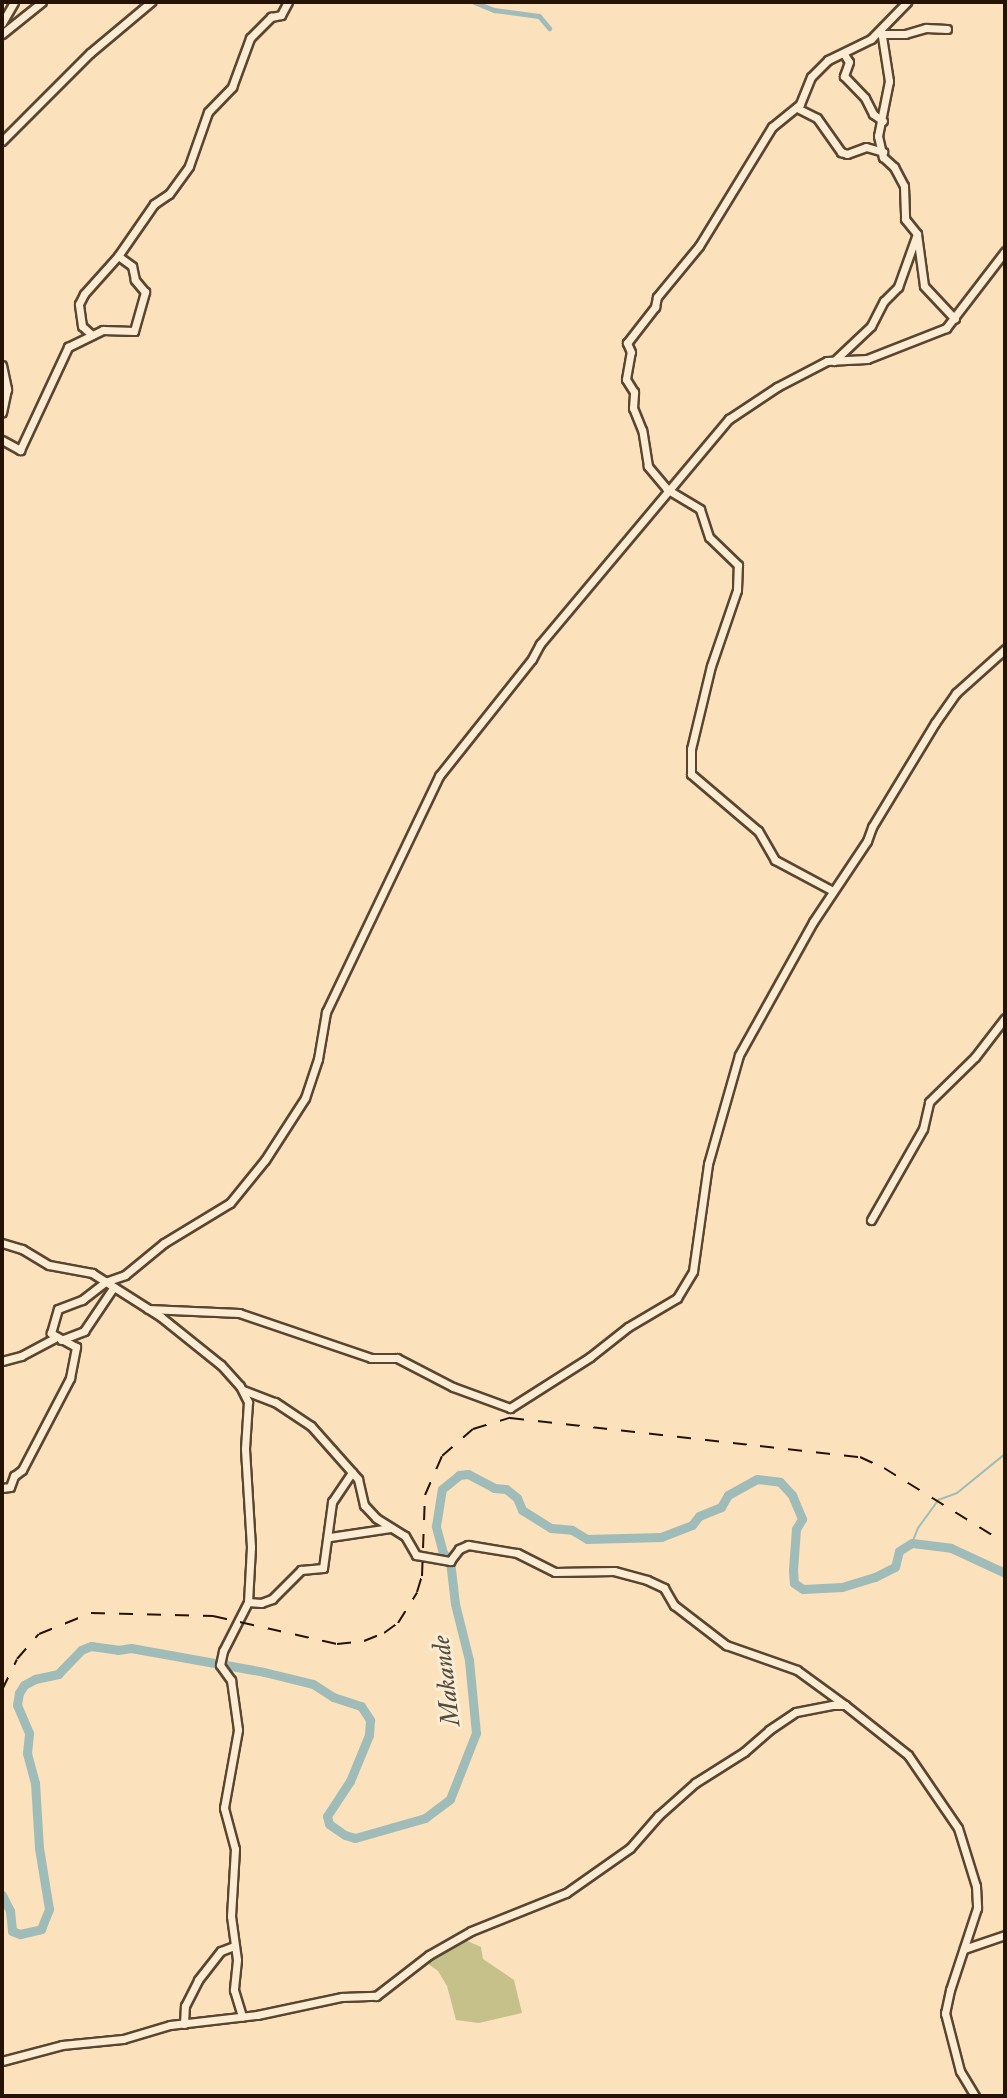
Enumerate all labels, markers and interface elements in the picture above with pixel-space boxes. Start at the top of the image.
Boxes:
water label: Makande [426,1634,468,1728]

